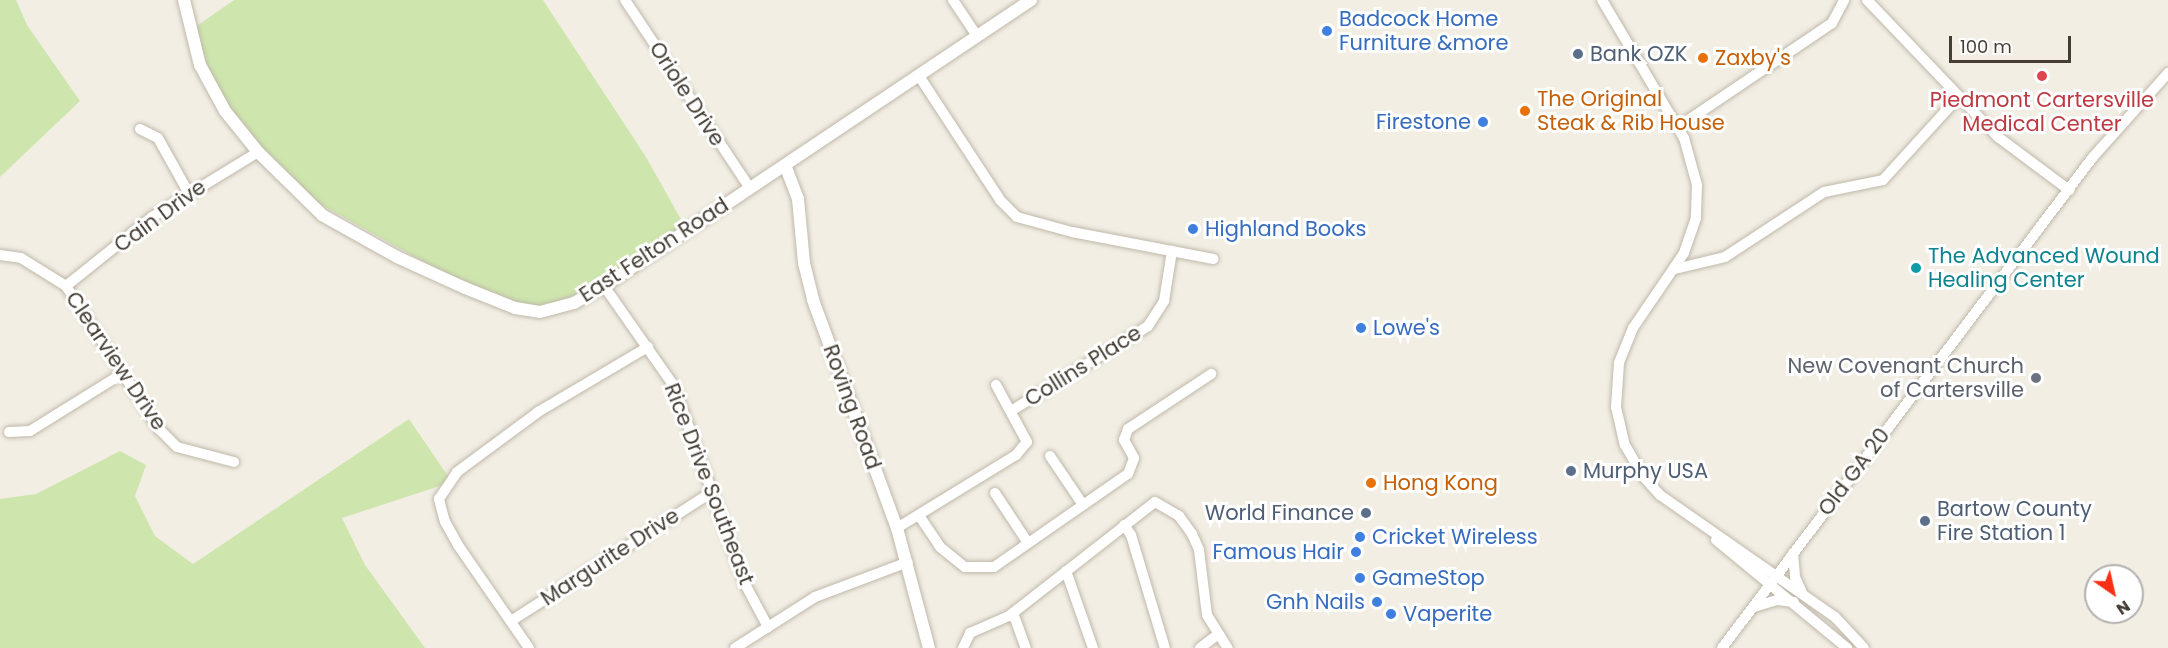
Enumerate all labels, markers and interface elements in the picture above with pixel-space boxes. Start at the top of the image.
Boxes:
place label: Badcock Home Furniture &more [1339,6,1508,56]
marker: Badcock Home Furniture &more [1320,24,1334,38]
scale bar [1952,24,2074,62]
text: 100 m [1960,34,2012,59]
street label: Oriole Drive [644,37,730,151]
place label: Bank OZK [1590,41,1687,67]
place label: Zaxby's [1715,45,1791,71]
marker: Bank OZK [1571,47,1585,61]
marker: Zaxby's [1696,51,1710,65]
marker: Piedmont Cartersville Medical Center [2033,67,2051,85]
place label: The Original Steak & Rib House [1537,86,1725,136]
place label: Piedmont Cartersville Medical Center [1930,87,2154,137]
marker: The Original Steak & Rib House [1518,104,1532,118]
place label: Firestone [1376,109,1471,135]
marker: Firestone [1476,115,1490,129]
street label: Cain Drive [109,174,211,258]
street label: East Felton Road [575,192,733,308]
place label: Highland Books [1205,216,1366,242]
marker: Highland Books [1186,222,1200,236]
place label: The Advanced Wound Healing Center [1928,243,2160,293]
marker: The Advanced Wound Healing Center [1909,261,1923,275]
street label: Clearview Drive [60,287,172,435]
place label: Lowe's [1373,315,1440,341]
street label: Collins Place [1020,320,1146,412]
marker: Lowe's [1354,321,1368,335]
street label: Roving Road [818,341,886,473]
place label: New Covenant Church of Cartersville [1787,353,2024,403]
marker: New Covenant Church of Cartersville [2029,371,2043,385]
street label: Rice Drive Southeast [659,380,759,588]
street label: Old GA 20 [1813,423,1895,521]
place label: Murphy USA [1583,458,1708,484]
marker: Murphy USA [1564,464,1578,478]
place label: Hong Kong [1383,470,1498,496]
marker: Hong Kong [1364,476,1378,490]
place label: Bartow County Fire Station 1 [1937,496,2092,546]
place label: World Finance [1205,500,1354,526]
street label: Margurite Drive [536,503,684,611]
marker: World Finance [1359,506,1373,520]
marker: Bartow County Fire Station 1 [1918,514,1932,528]
place label: Cricket Wireless [1372,524,1538,550]
marker: Cricket Wireless [1353,530,1367,544]
place label: Famous Hair [1212,539,1344,565]
marker: Famous Hair [1349,545,1363,559]
north arrow [2084,564,2144,624]
place label: GameStop [1372,565,1485,591]
marker: GameStop [1353,571,1367,585]
place label: Gnh Nails [1266,589,1365,615]
marker: Gnh Nails [1370,595,1384,609]
text: N [2112,595,2135,621]
place label: Vaperite [1403,601,1492,627]
marker: Vaperite [1384,607,1398,621]

